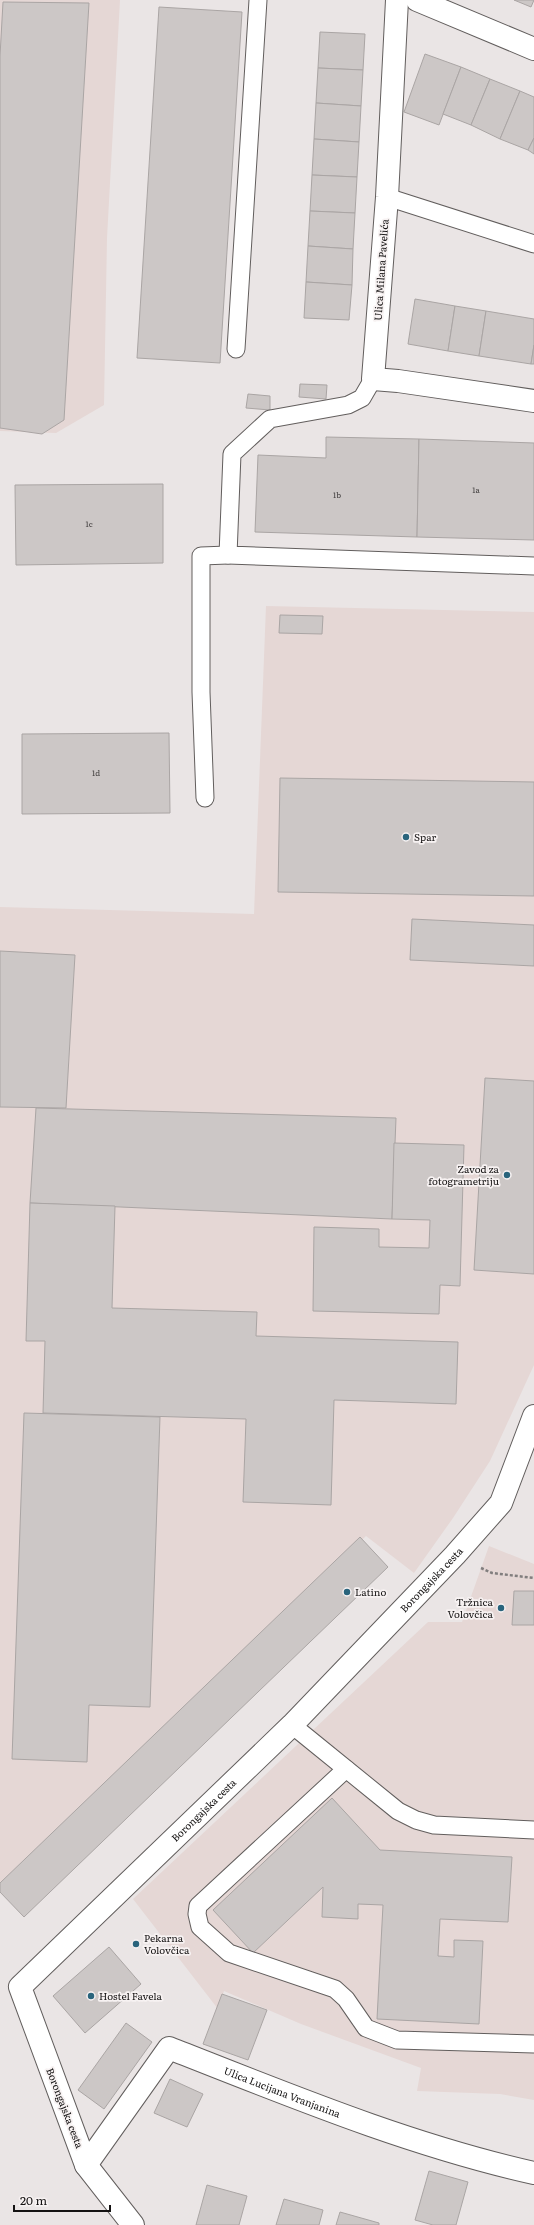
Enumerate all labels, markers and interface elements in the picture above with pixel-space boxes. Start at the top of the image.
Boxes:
street label: Ulica Milana Pavelića [369,218,392,321]
house number: 1a [472,484,480,495]
house number: 1b [333,489,341,500]
house number: 1c [85,518,93,529]
house number: 1d [92,767,100,778]
place label: Spar [414,829,436,844]
marker: Spar [401,832,411,842]
place label: Zavod za fotogrametriju [428,1161,500,1188]
marker: Zavod za fotogrametriju [502,1170,512,1180]
street label: Borongajska cesta [396,1543,466,1615]
place label: Latino [355,1584,386,1599]
marker: Latino [342,1587,352,1597]
place label: Tržnica Volovčica [448,1594,494,1621]
marker: Tržnica Volovčica [496,1603,506,1613]
street label: Borongajska cesta [167,1774,240,1845]
place label: Pekarna Volovčica [144,1930,190,1957]
marker: Pekarna Volovčica [131,1939,141,1949]
place label: Hostel Favela [99,1988,163,2003]
marker: Hostel Favela [86,1991,96,2001]
street label: Ulica Lucijana Vranjanina [222,2062,343,2121]
street label: Borongajska cesta [43,2065,88,2151]
scale bar [14,2187,110,2213]
text: 20 m [20,2191,47,2209]

